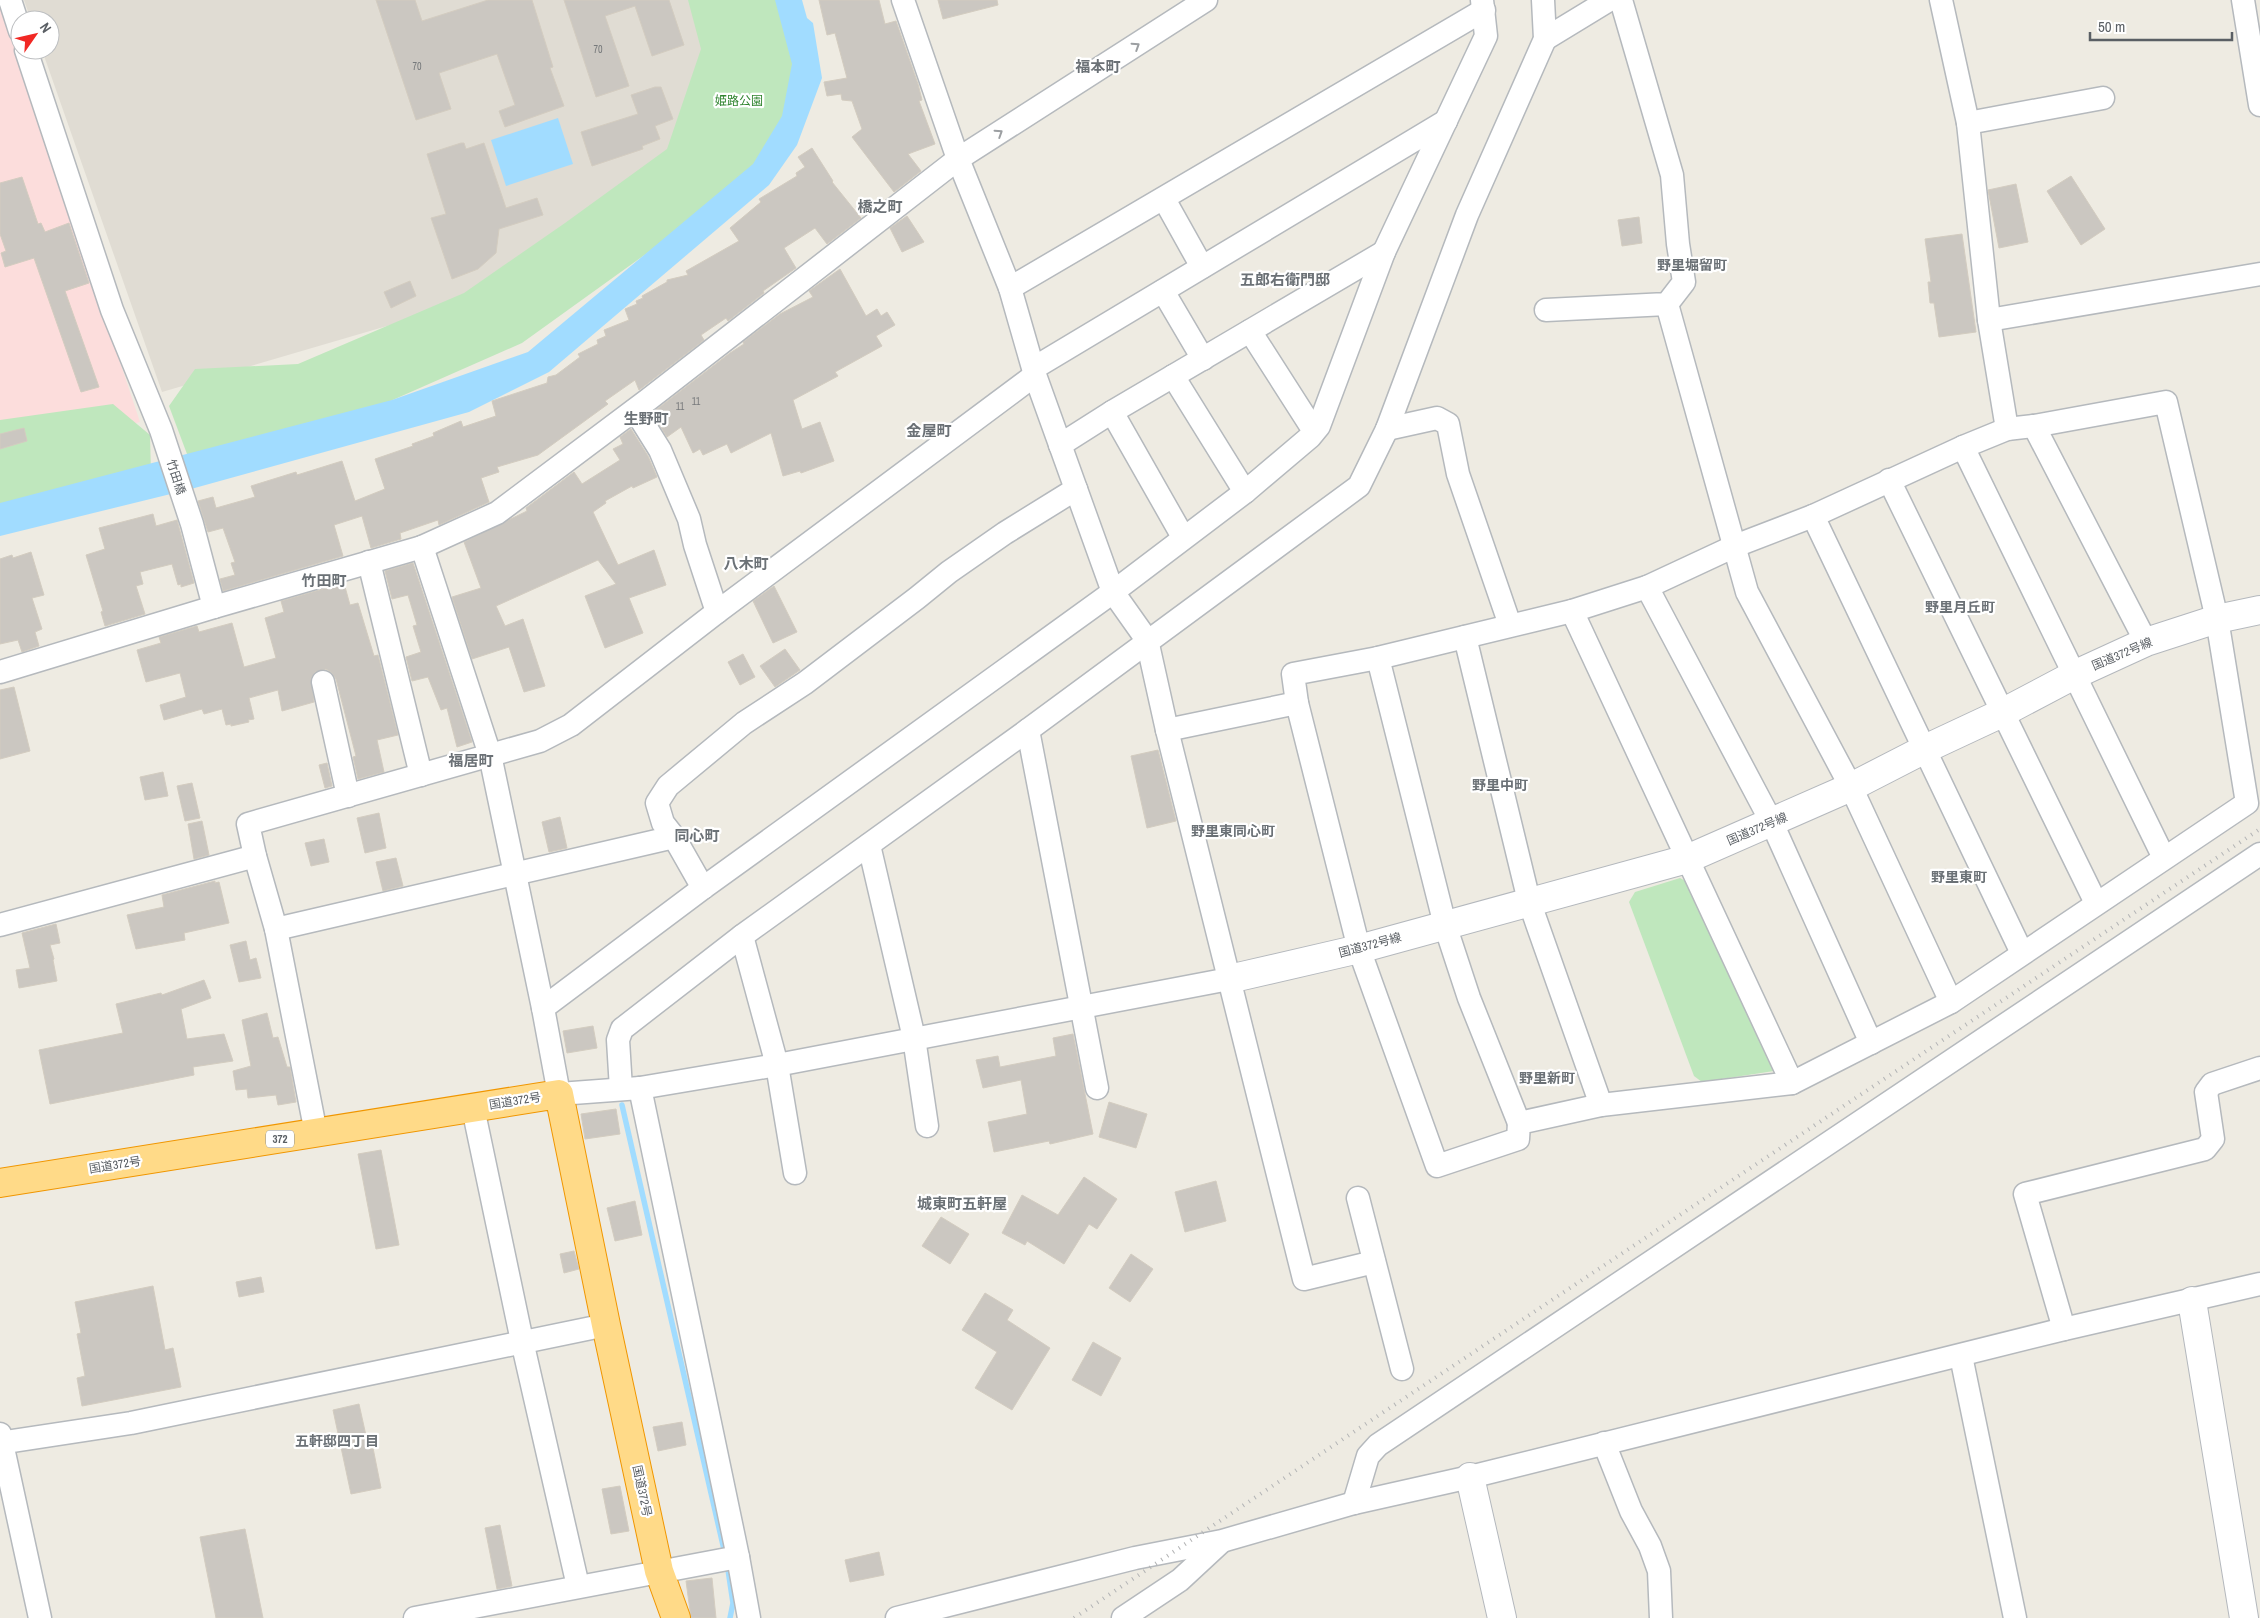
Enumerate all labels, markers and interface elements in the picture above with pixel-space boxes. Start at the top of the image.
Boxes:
north arrow [10,10,60,60]
scale bar [2090,10,2232,42]
text: 50 m [2098,16,2125,37]
text: N [36,19,56,36]
one-way arrow [1130,42,1139,52]
house number: 70 [593,43,603,56]
district label: 福本町 [1074,56,1121,77]
house number: 70 [412,60,422,73]
park label: 姫路公園 [715,93,763,109]
one-way arrow [993,130,1002,139]
district label: 橋之町 [857,196,903,217]
district label: 野里堀留町 [1657,256,1727,274]
district label: 五郎右衛門邸 [1240,269,1330,290]
house number: 11 [692,395,701,408]
house number: 11 [676,400,685,413]
district label: 生野町 [623,408,669,429]
district label: 金屋町 [906,420,952,441]
street label: 竹田橋 [163,457,189,497]
district label: 八木町 [723,553,769,574]
district label: 竹田町 [301,570,347,591]
district label: 野里月丘町 [1925,598,1995,616]
street label: 国道372号線 [2089,634,2155,674]
district label: 福居町 [447,750,494,771]
district label: 野里中町 [1472,776,1528,794]
street label: 国道372号線 [1724,809,1790,849]
district label: 野里東同心町 [1191,822,1275,840]
district label: 同心町 [674,825,720,846]
district label: 野里東町 [1931,868,1987,886]
street label: 国道372号線 [1337,929,1403,961]
district label: 野里新町 [1519,1069,1575,1087]
street label: 国道372号 [488,1089,542,1113]
road number: 372 [266,1130,294,1148]
street label: 国道372号 [88,1153,142,1177]
district label: 城東町五軒屋 [917,1193,1007,1214]
district label: 五軒邸四丁目 [295,1432,379,1450]
street label: 国道372号 [629,1464,655,1518]

